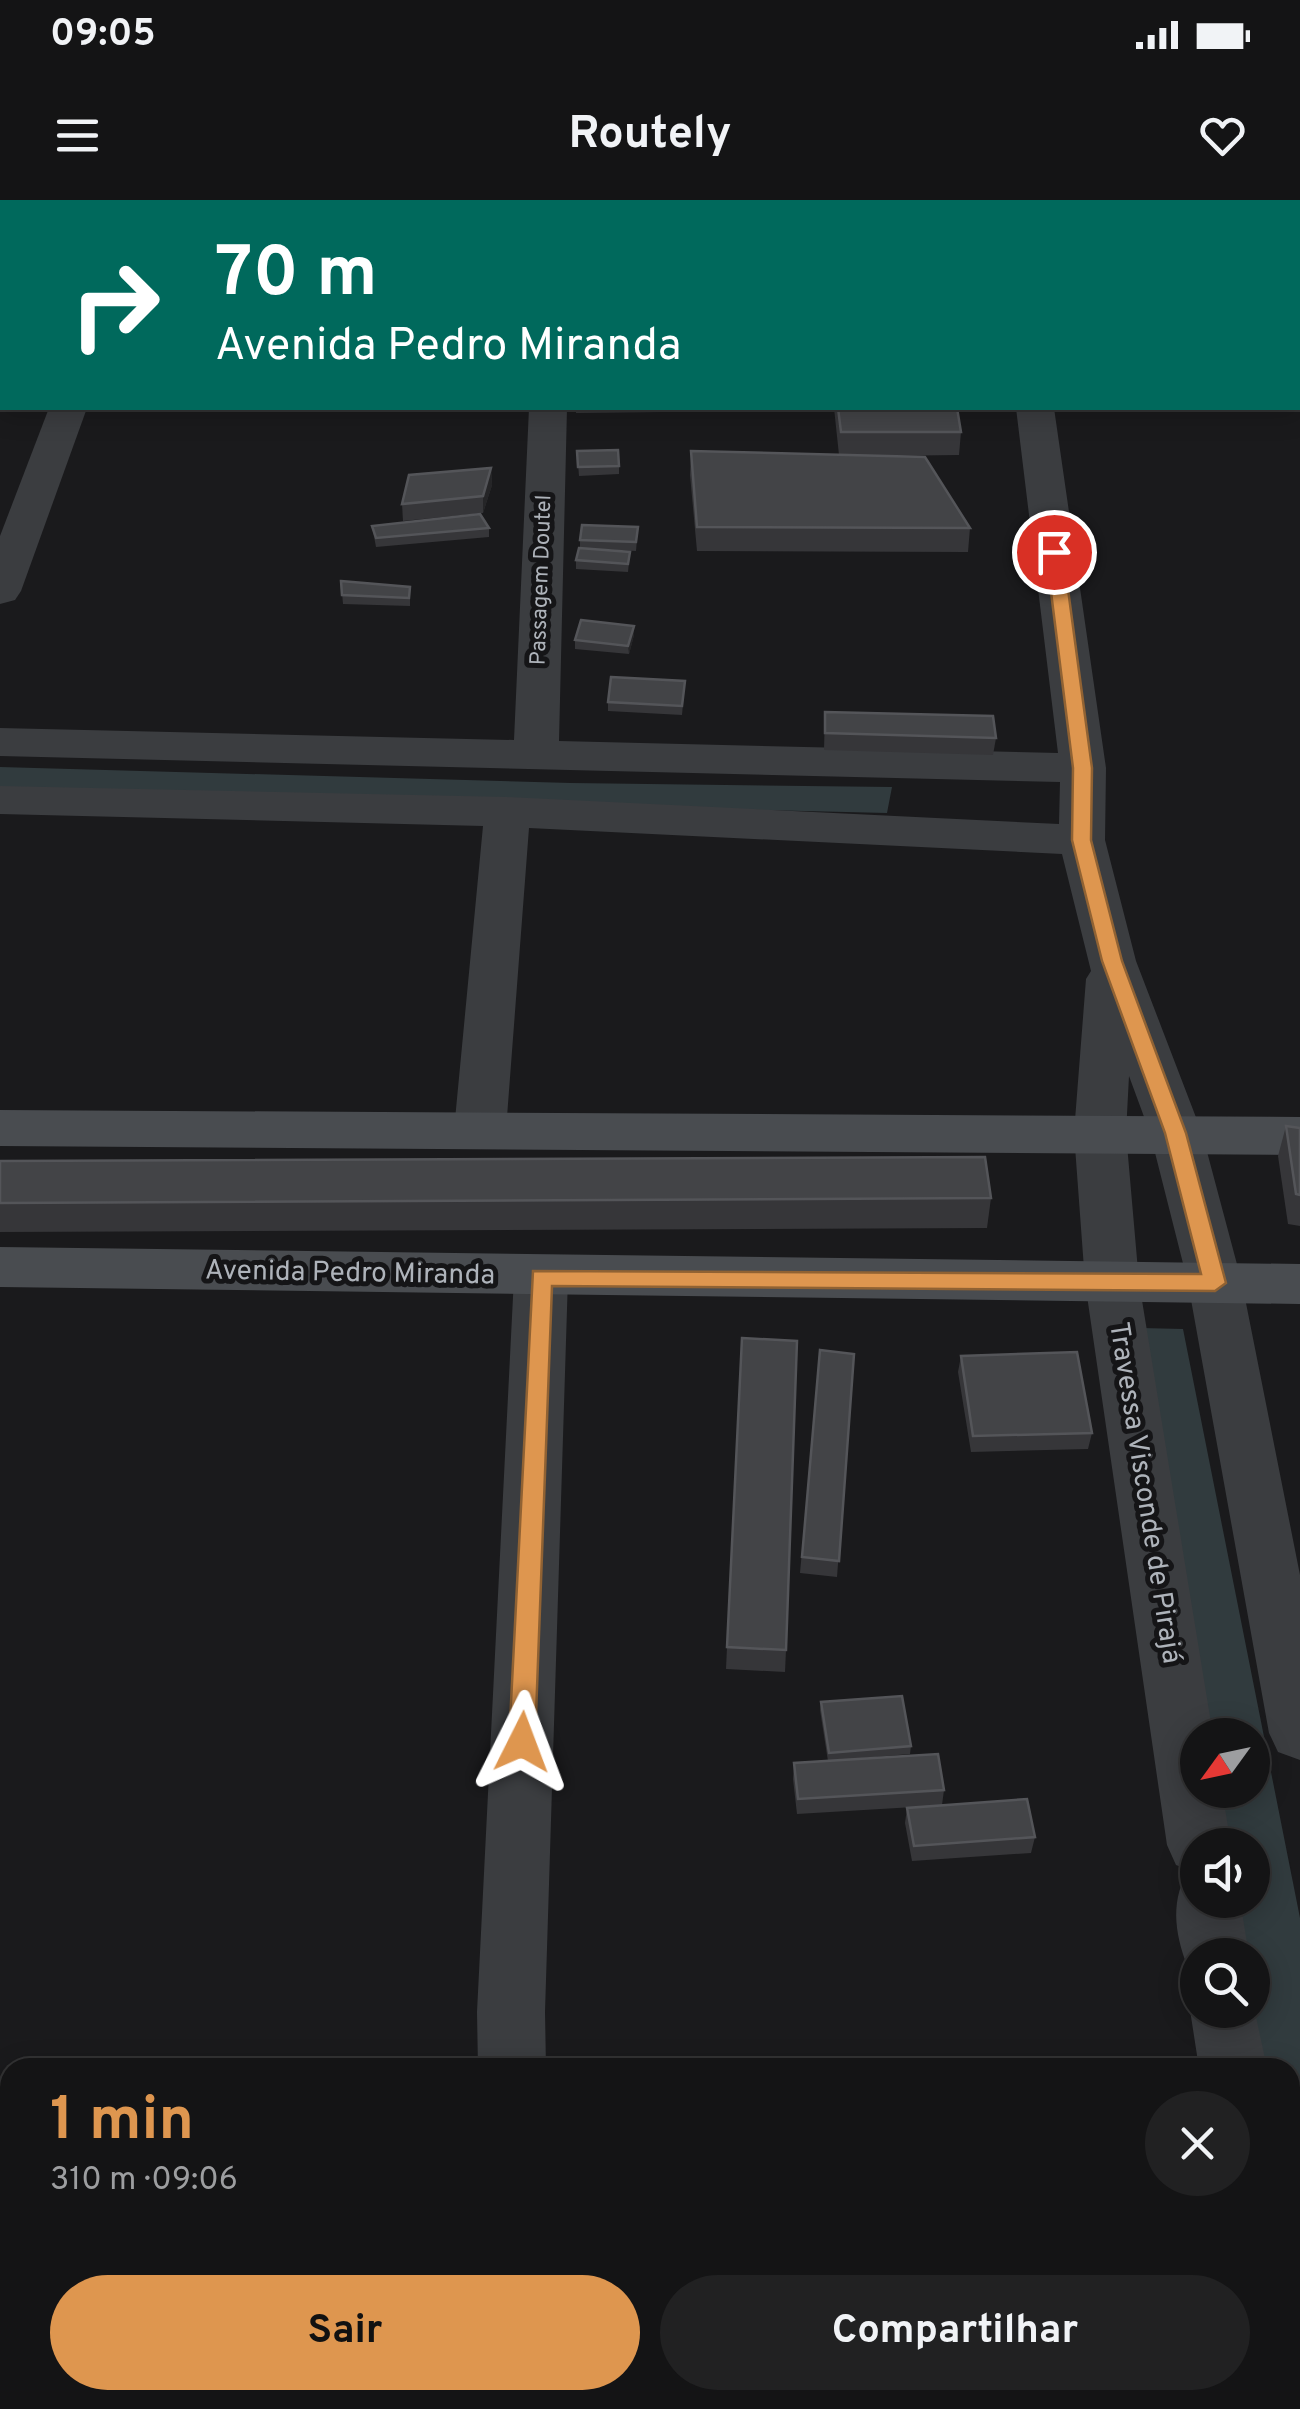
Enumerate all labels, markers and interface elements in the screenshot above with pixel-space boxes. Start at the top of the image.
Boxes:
text: 09:05 [50,11,156,60]
text: Routely [569,107,731,164]
icon: menu [50,108,105,163]
icon: heart [1195,108,1250,163]
text: 70 m [215,232,378,321]
icon: right [50,240,180,370]
text: Avenida Pedro Miranda [215,319,681,376]
street label: Passagem Doutel [526,494,558,666]
pin [1012,510,1097,595]
icon: arrive [1027,525,1082,580]
street label: Avenida Pedro Miranda [205,1253,495,1295]
street label: Travessa Visconde de Pirajá [1099,1320,1189,1666]
position arrow [470,1690,574,1794]
north arrow [1180,1718,1270,1808]
map controls [1180,1718,1270,2028]
button: sound [1180,1828,1270,1918]
button: search [1180,1938,1270,2028]
text: 1 min [50,2085,194,2161]
button: close [1145,2091,1250,2196]
text: 310 m · 09:06 [50,2161,238,2201]
button: Sair [50,2275,640,2390]
button: Compartilhar [660,2275,1250,2390]

